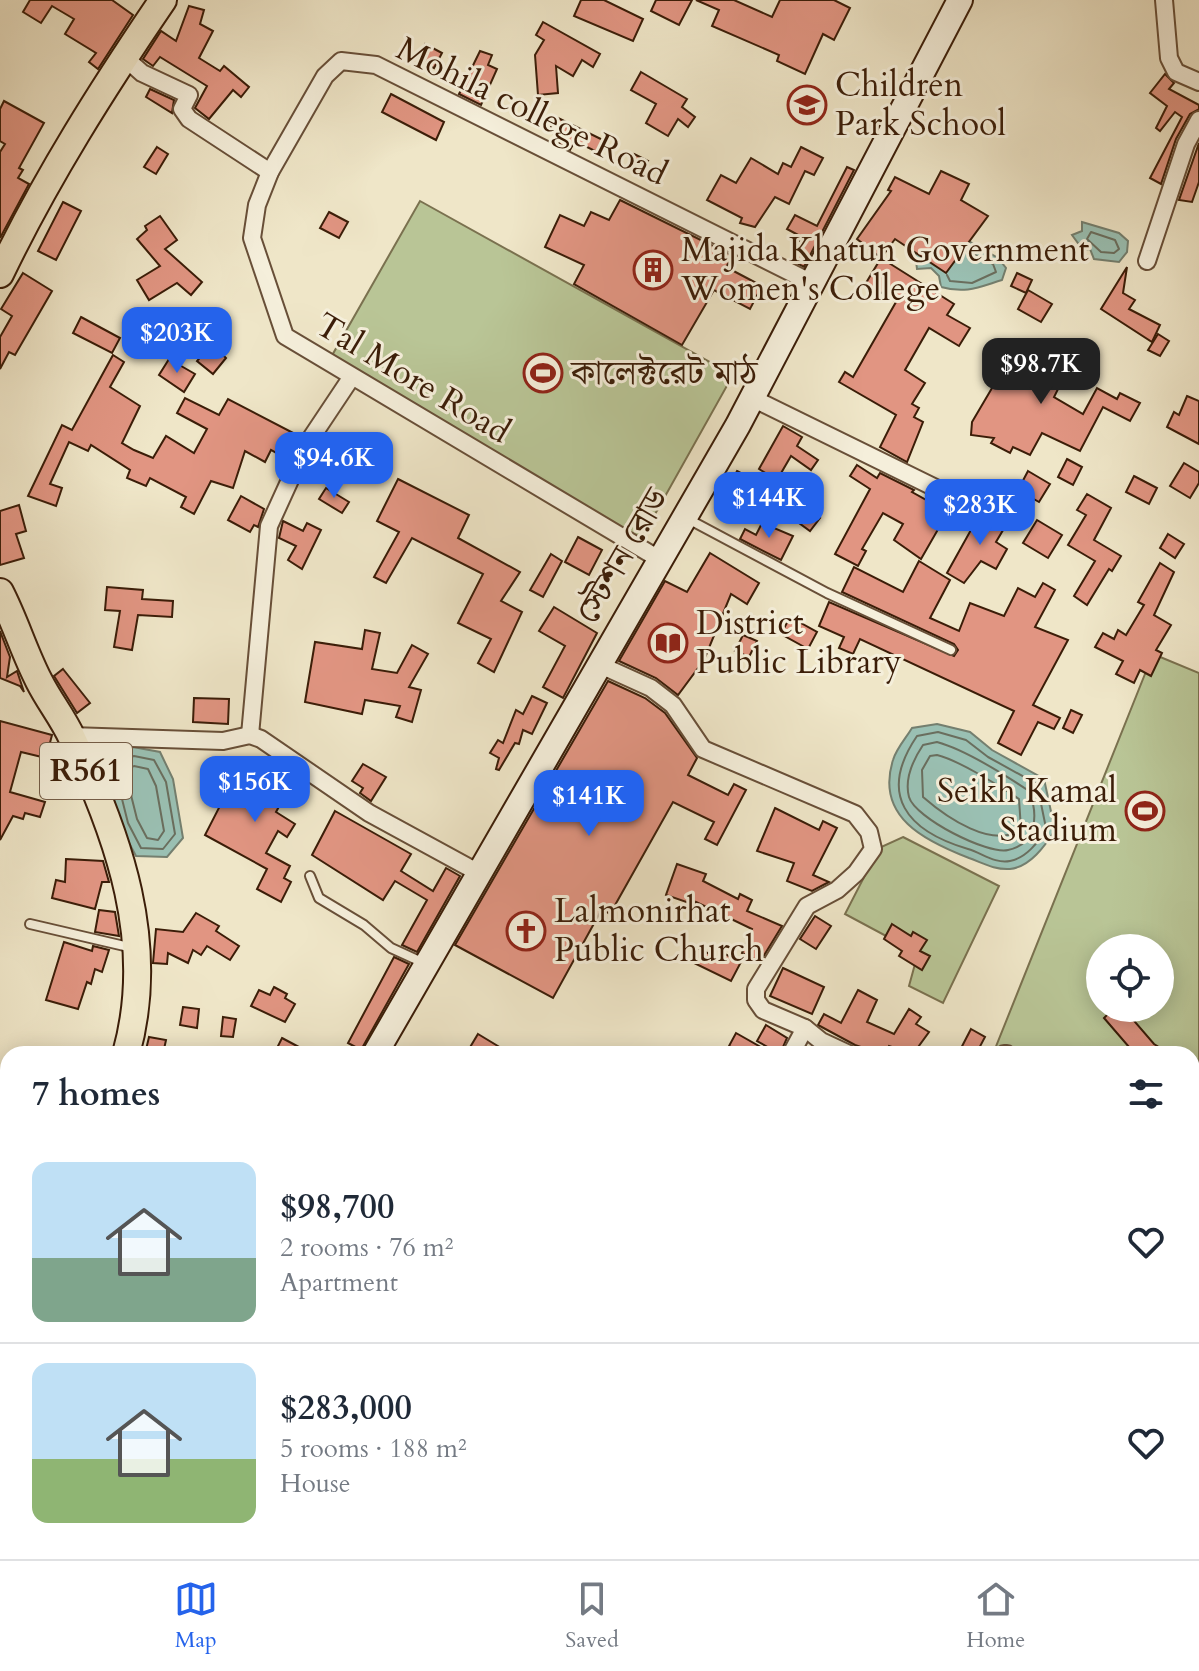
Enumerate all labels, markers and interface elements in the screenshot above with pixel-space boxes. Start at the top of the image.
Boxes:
street label: Mohila college Road [389,25,675,197]
place label: Children Park School [835,62,1006,147]
school or university icon: Children Park School [786,84,828,126]
place label: Majida Khatun Government Women's College [680,227,1089,312]
building icon: Majida Khatun Government Women's College [632,249,674,291]
street label: Tal More Road [307,302,519,454]
pin: $203K [121,307,233,375]
text: $203K [140,315,214,350]
pin: $98.7K [976,338,1106,406]
text: $98.7K [1000,346,1082,381]
place label: কালেক্টরেট মাঠ [570,350,759,396]
sports icon: কালেক্টরেট মাঠ [522,352,564,394]
pin: $94.6K [269,432,399,500]
text: $94.6K [293,440,375,475]
pin: $144K [713,472,825,540]
street label: স্টেশন রোড [565,479,680,632]
pin: $283K [924,479,1036,547]
text: $144K [732,480,806,515]
text: $283K [943,487,1017,522]
place label: District Public Library [696,600,902,685]
library icon: District Public Library [647,622,689,664]
road number: R561 [40,743,132,799]
pin: $156K [199,756,311,824]
text: $156K [218,764,292,799]
place label: Seikh Kamal Stadium [937,768,1117,853]
pin: $141K [533,770,645,838]
text: $141K [552,778,626,813]
sports icon: Seikh Kamal Stadium [1124,790,1166,832]
place label: Lalmonirhat Public Church [554,888,764,973]
church icon: Lalmonirhat Public Church [505,910,547,952]
map controls [1086,934,1174,1022]
button: locate [1086,934,1174,1022]
text: 7 homes [32,1071,160,1117]
icon: filters [1124,1072,1168,1116]
text: $98,700 [280,1184,394,1230]
icon: home [96,1194,192,1290]
icon: heart [1124,1220,1168,1264]
text: 2 rooms · 76 m² [280,1230,453,1265]
text: Apartment [280,1265,398,1300]
text: $283,000 [280,1385,412,1431]
icon: home [96,1395,192,1491]
icon: heart [1124,1421,1168,1465]
text: 5 rooms · 188 m² [280,1431,467,1466]
text: House [280,1466,351,1501]
tab: Map [174,1577,218,1655]
tab: Saved [565,1577,619,1655]
tab: Home [966,1577,1025,1655]

